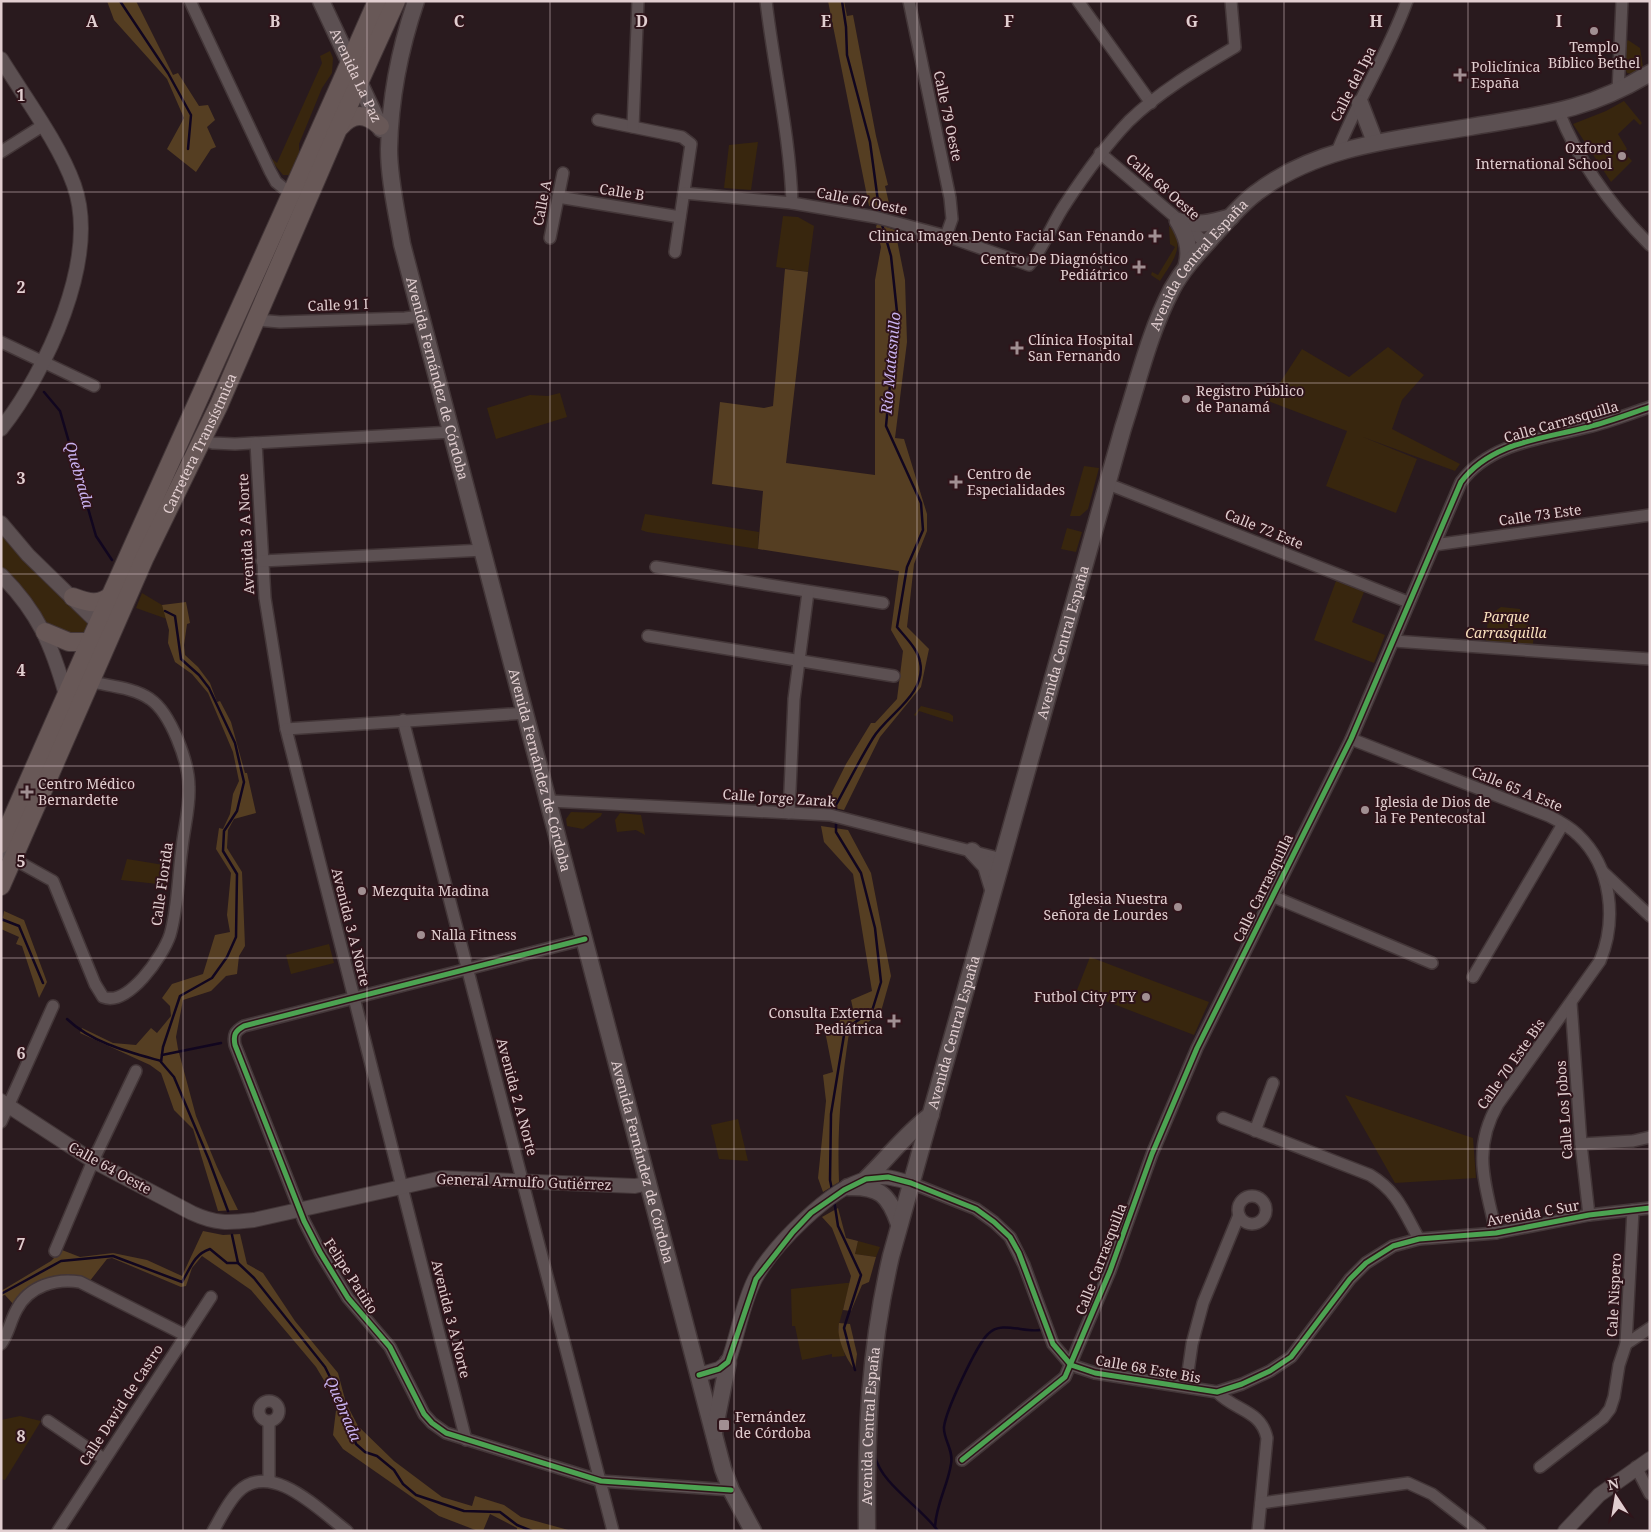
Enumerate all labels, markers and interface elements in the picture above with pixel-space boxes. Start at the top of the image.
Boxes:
text: A [86,10,99,32]
text: B [270,10,281,32]
text: C [454,10,465,32]
text: D [636,10,648,32]
text: E [821,10,831,32]
text: F [1004,10,1014,32]
text: G [1186,10,1198,32]
text: H [1369,10,1383,32]
text: I [1556,10,1562,32]
street label: Avenida La Paz [326,25,387,125]
marker: Templo Bíblico Bethel [1588,25,1600,37]
place label: Templo Bíblico Bethel [1548,37,1641,72]
street label: Calle del Ipa [1325,43,1380,125]
place label: Policlínica España [1471,57,1540,92]
marker: Policlínica España [1453,68,1467,82]
street label: Calle 79 Oeste [930,69,967,163]
text: 1 [16,84,26,106]
place label: Oxford International School [1476,138,1613,173]
street label: Calle 68 Oeste [1122,149,1204,224]
marker: Oxford International School [1616,150,1628,162]
street label: Calle A [528,178,555,227]
street label: Calle B [598,179,646,204]
street label: Calle 67 Oeste [815,182,909,219]
street label: Avenida Central España [1145,194,1252,333]
place label: Clinica Imagen Dento Facial San Fenando [869,226,1144,245]
marker: Clinica Imagen Dento Facial San Fenando [1148,229,1162,243]
place label: Centro De Diagnóstico Pediátrico [980,249,1128,284]
marker: Centro De Diagnóstico Pediátrico [1132,260,1146,274]
street label: Avenida Fernández de Córdoba [402,275,473,482]
text: 2 [16,276,26,298]
street label: Calle 91 I [307,294,369,315]
water label: Río Matasnillo [875,311,904,416]
place label: Clínica Hospital San Fernando [1028,330,1134,365]
marker: Clínica Hospital San Fernando [1010,341,1024,355]
street label: Carretera Transístmica [157,370,241,517]
place label: Registro Público de Panamá [1196,381,1304,416]
marker: Registro Público de Panamá [1180,393,1192,405]
street label: Calle Carrasquilla [1501,396,1620,447]
water label: Quebrada [61,439,99,511]
place label: Centro de Especialidades [967,464,1065,499]
text: 3 [16,467,26,489]
street label: Avenida 3 A Norte [233,473,258,595]
marker: Centro de Especialidades [949,475,963,489]
street label: Calle 73 Este [1497,499,1582,530]
street label: Calle 72 Este [1222,504,1306,553]
street label: Avenida Central España [1032,563,1093,721]
park label: Parque Carrasquilla [1465,607,1548,642]
text: 4 [16,659,26,681]
street label: Avenida Fernández de Córdoba [505,667,576,874]
street label: Calle 65 A Este [1469,762,1566,815]
place label: Centro Médico Bernardette [38,774,135,809]
street label: Calle Jorge Zarak [722,784,837,811]
marker: Centro Médico Bernardette [20,785,34,799]
place label: Iglesia de Dios de la Fe Pentecostal [1375,792,1490,827]
marker: Iglesia de Dios de la Fe Pentecostal [1359,804,1371,816]
street label: Calle Carrasquilla [1228,830,1297,945]
street label: Calle Florida [146,841,177,927]
text: 5 [16,850,26,872]
street label: Avenida 3 A Norte [328,866,375,988]
place label: Mezquita Madina [372,881,489,900]
marker: Mezquita Madina [356,885,368,897]
place label: Iglesia Nuestra Señora de Lourdes [1044,889,1168,924]
marker: Iglesia Nuestra Señora de Lourdes [1172,901,1184,913]
place label: Nalla Fitness [431,925,517,944]
marker: Nalla Fitness [415,929,427,941]
street label: Avenida Central España [923,953,984,1111]
place label: Futbol City PTY [1034,987,1136,1006]
marker: Futbol City PTY [1140,991,1152,1003]
place label: Consulta Externa Pediátrica [769,1003,883,1038]
marker: Consulta Externa Pediátrica [887,1014,901,1028]
street label: Calle 70 Este Bis [1472,1015,1549,1113]
street label: Avenida 2 A Norte [493,1036,542,1158]
text: 6 [16,1042,26,1064]
street label: Avenida Fernández de Córdoba [607,1058,679,1266]
street label: Calle Los Jobos [1551,1060,1576,1160]
street label: Calle 64 Oeste [65,1137,155,1198]
street label: General Arnulfo Gutiérrez [436,1169,612,1194]
street label: Avenida C Sur [1485,1195,1581,1230]
street label: Calle Carrasquilla [1070,1200,1131,1317]
text: 7 [16,1233,26,1255]
street label: Felipe Patiño [320,1234,383,1317]
street label: Cale Nispero [1602,1252,1625,1338]
street label: Avenida 3 A Norte [428,1258,475,1380]
street label: Calle David de Castro [74,1340,167,1469]
street label: Avenida Central España [857,1346,884,1505]
street label: Calle 68 Este Bis [1094,1350,1202,1387]
water label: Quebrada [321,1373,367,1444]
place label: Fernández de Córdoba [735,1407,811,1442]
marker: Fernández de Córdoba [717,1418,731,1432]
text: 8 [16,1425,26,1447]
north arrow [1591,1472,1641,1522]
text: N [1606,1473,1621,1494]

